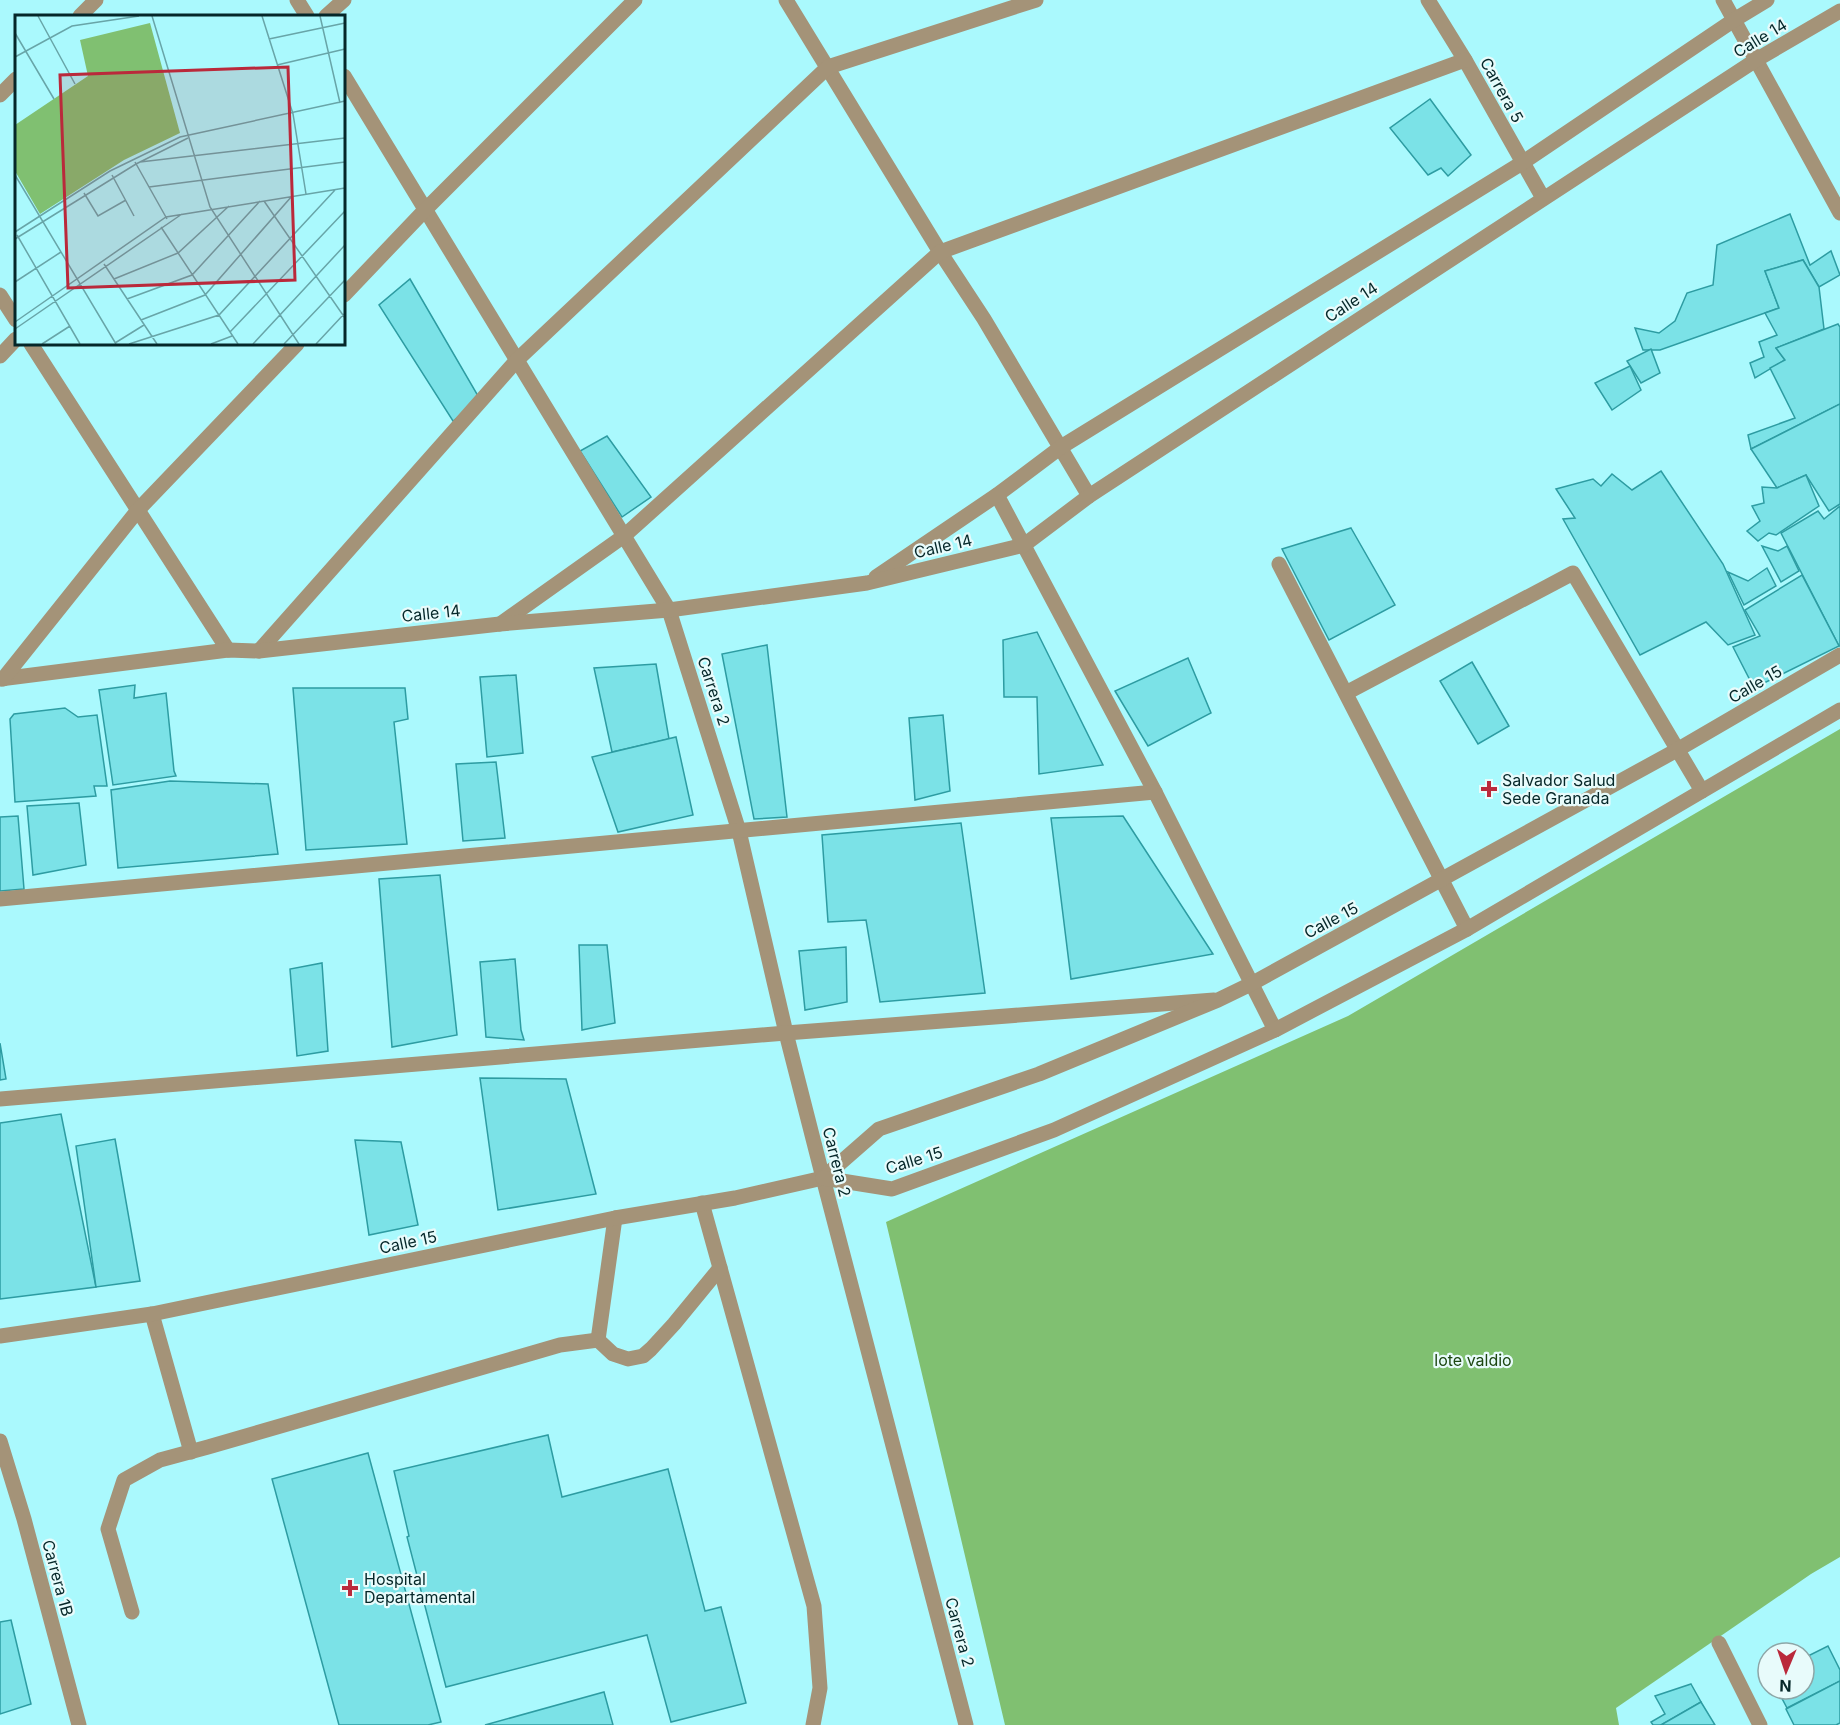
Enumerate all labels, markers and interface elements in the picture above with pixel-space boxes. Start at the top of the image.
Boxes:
street label: Calle 14 [1730,14,1790,62]
inset map [15,15,345,345]
street label: Carrera 5 [1476,54,1528,126]
street label: Calle 14 [1321,278,1381,326]
street label: Calle 14 [912,530,974,562]
street label: Calle 14 [401,600,461,626]
street label: Carrera 2 [693,654,735,728]
street label: Calle 15 [1725,661,1785,707]
place label: Salvador Salud Sede Granada [1502,770,1615,808]
marker: Salvador Salud Sede Granada [1480,780,1498,798]
street label: Calle 15 [1300,897,1362,943]
street label: Carrera 2 [819,1125,855,1199]
street label: Calle 15 [883,1142,945,1178]
street label: Calle 15 [377,1226,439,1258]
park label: lote valdio [1434,1350,1512,1370]
street label: Carrera 1B [38,1537,78,1619]
place label: Hospital Departamental [364,1569,475,1607]
marker: Hospital Departamental [341,1579,359,1597]
street label: Carrera 2 [941,1595,979,1669]
north arrow [1756,1641,1816,1701]
text: N [1779,1676,1792,1696]

